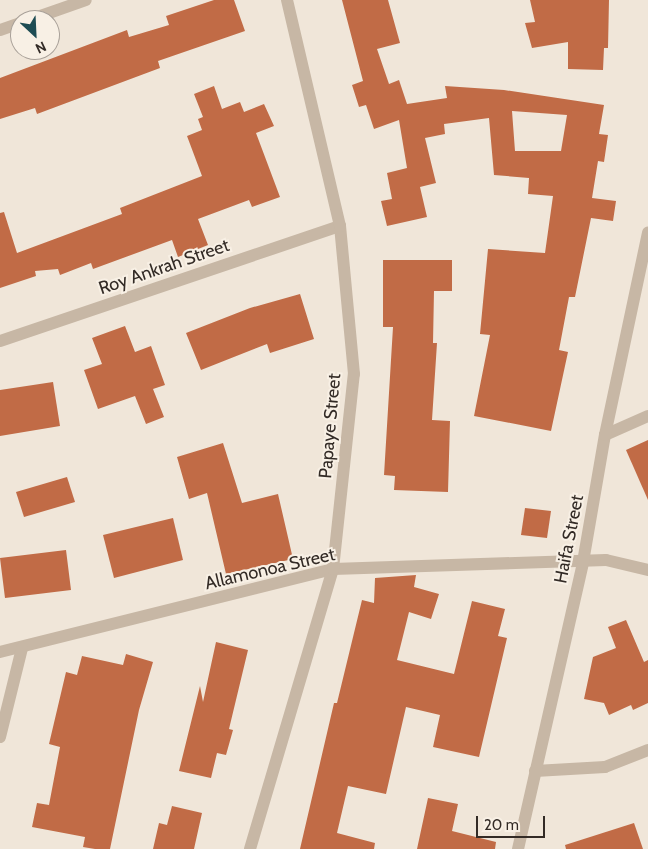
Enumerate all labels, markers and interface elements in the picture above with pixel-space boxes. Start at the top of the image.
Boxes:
north arrow [10,10,60,60]
text: N [33,37,49,58]
street label: Roy Ankrah Street [96,235,232,299]
street label: Papaye Street [315,373,345,479]
street label: Haifa Street [550,493,588,585]
street label: Allamonoa Street [203,544,337,594]
scale bar [478,806,547,838]
text: 20 m [484,816,519,834]

